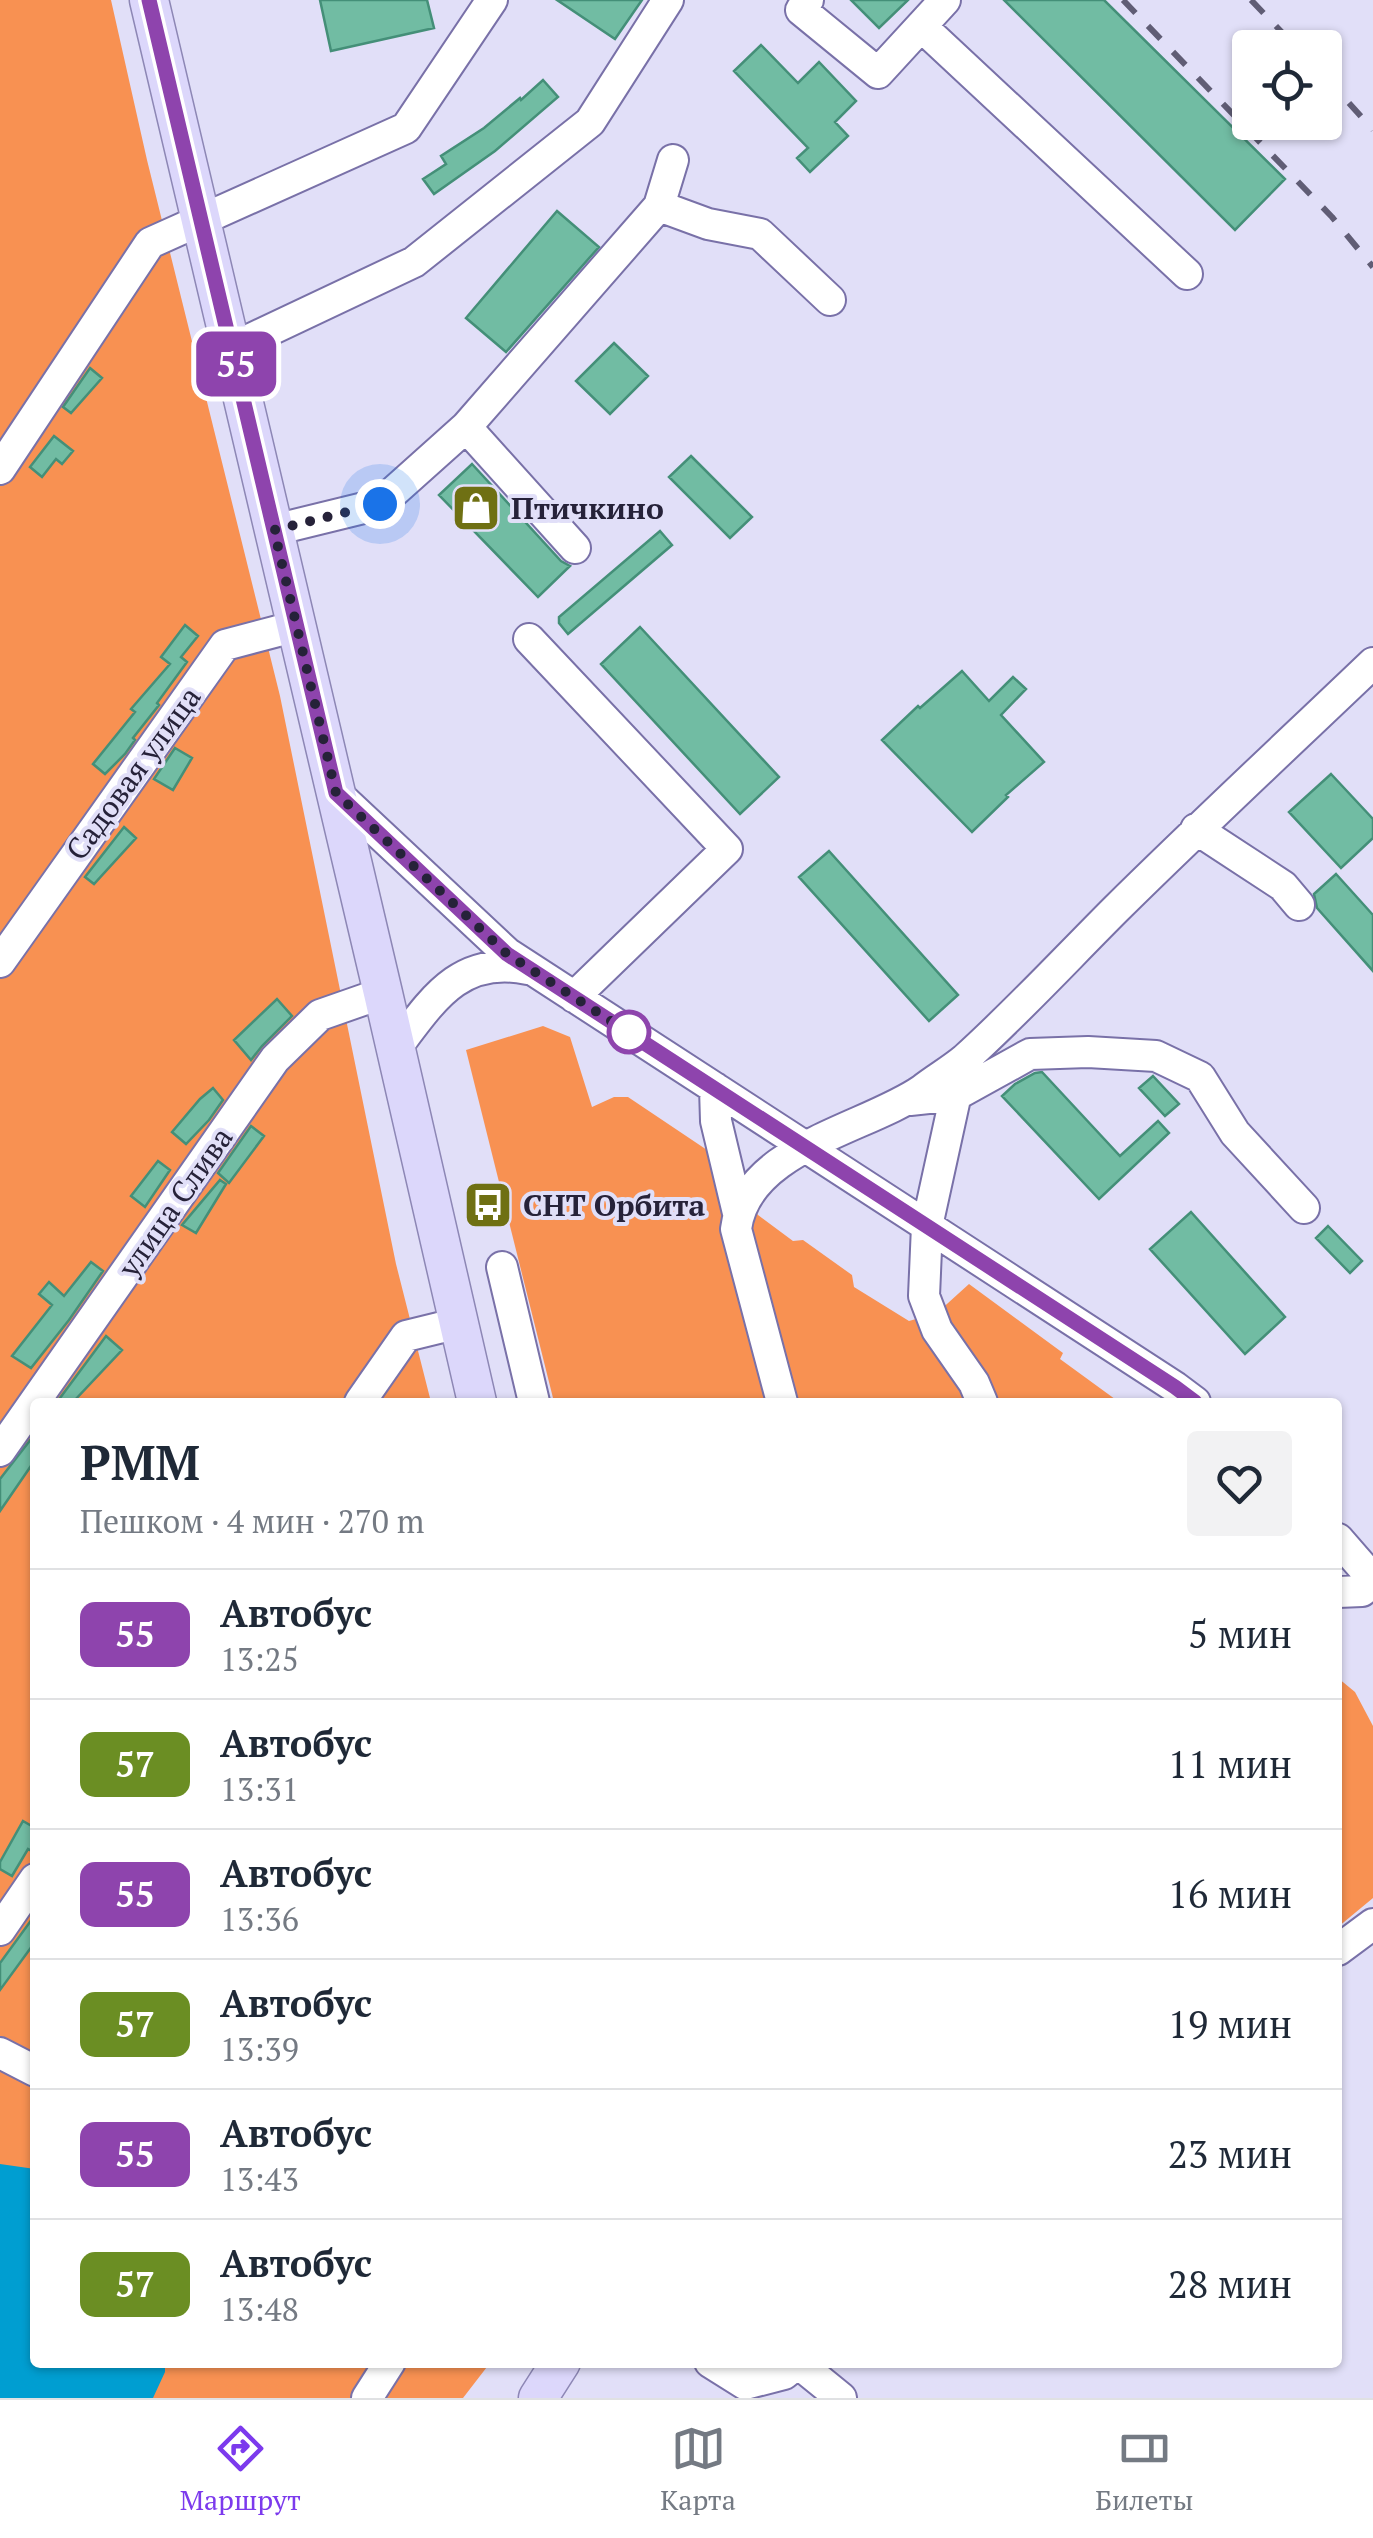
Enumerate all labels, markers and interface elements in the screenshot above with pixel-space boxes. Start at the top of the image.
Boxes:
map controls [1232,30,1342,140]
button: locate [1232,30,1342,140]
line badge: 55 [191,332,281,396]
text: 55 [216,341,256,387]
your location [355,479,405,529]
shop icon: Птичкино [450,482,502,534]
place label: Птичкино [511,488,664,528]
street label: Садовая улица [57,678,209,868]
unlabelled marker [608,1011,650,1053]
street label: улица Слива [108,1119,241,1286]
bus stop icon: СНТ Орбита [462,1179,514,1231]
place label: СНТ Орбита [523,1185,705,1225]
text: РММ [80,1430,200,1494]
button: heart [1187,1431,1292,1536]
text: Пешком · 4 мин · 270 m [80,1500,424,1542]
text: Автобус [220,1588,372,1638]
text: 5 мин [1188,1609,1292,1659]
text: 55 [115,1611,155,1657]
text: 13:25 [220,1638,299,1680]
text: Автобус [220,1718,372,1768]
text: 11 мин [1168,1739,1292,1789]
text: 57 [115,1741,155,1787]
text: 13:31 [220,1768,299,1810]
text: Автобус [220,1848,372,1898]
text: 16 мин [1168,1869,1292,1919]
text: 55 [115,1871,155,1917]
text: 13:36 [220,1898,299,1940]
text: Автобус [220,1978,372,2028]
text: 19 мин [1168,1999,1292,2049]
text: 57 [115,2001,155,2047]
text: 13:39 [220,2028,299,2070]
text: Автобус [220,2108,372,2158]
text: 23 мин [1168,2129,1292,2179]
text: 55 [115,2131,155,2177]
text: 13:43 [220,2158,299,2200]
text: Автобус [220,2238,372,2288]
text: 28 мин [1168,2259,1292,2309]
text: 57 [115,2261,155,2307]
text: 13:48 [220,2288,299,2330]
tab: Маршрут [180,2421,301,2518]
tab: Карта [660,2421,736,2518]
tab: Билеты [1095,2421,1193,2518]

